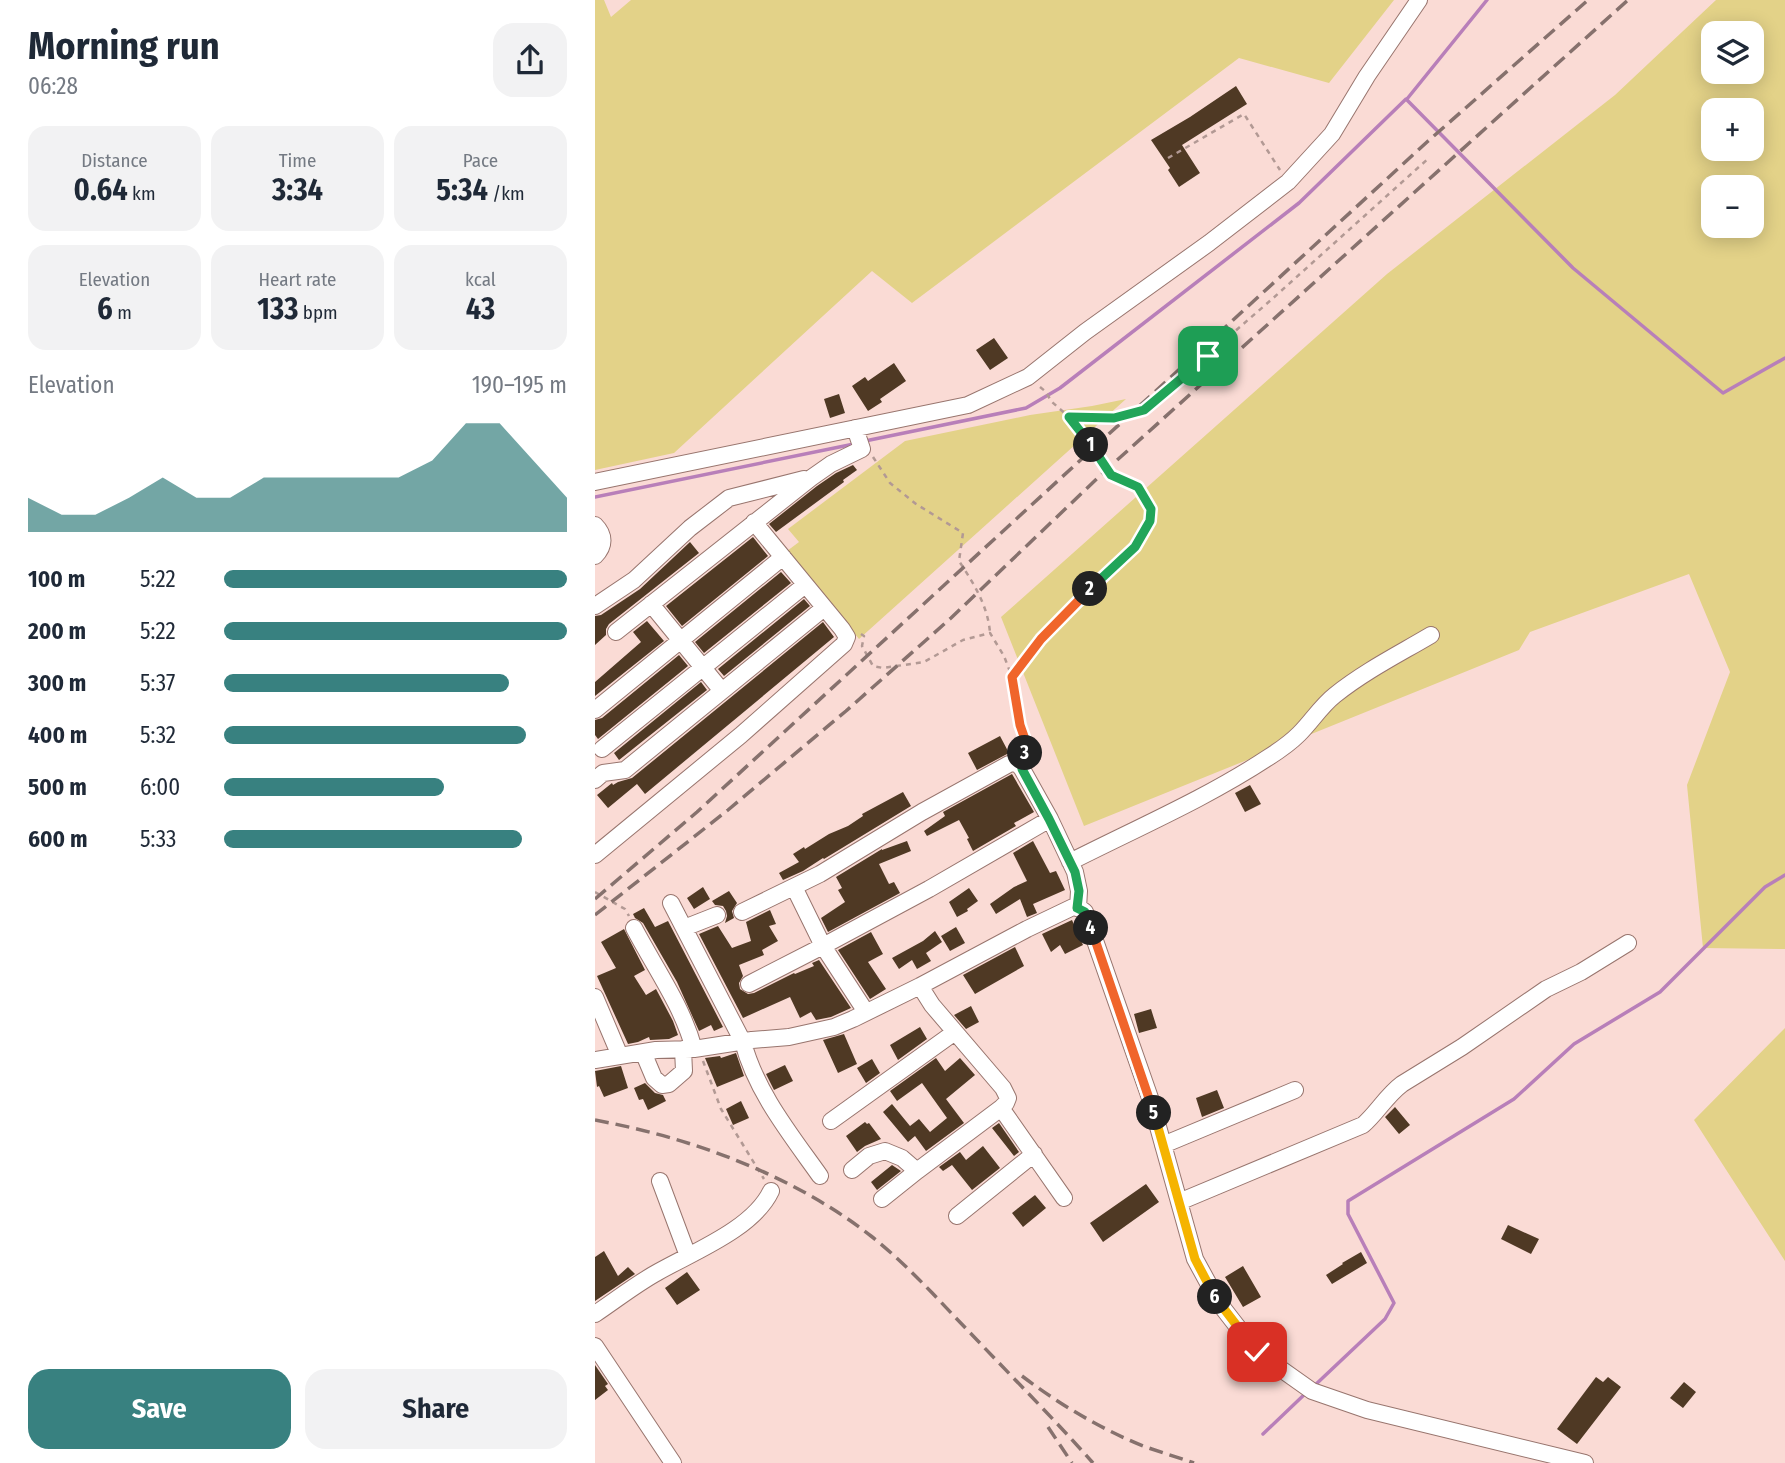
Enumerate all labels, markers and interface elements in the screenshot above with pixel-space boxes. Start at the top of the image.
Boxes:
map controls [1701,21,1764,238]
button: layers [1701,21,1764,84]
text: Morning run [28,23,220,69]
button: share [493,23,567,97]
text: 06:28 [28,72,78,100]
button: + [1701,98,1764,161]
text: Distance [81,149,148,172]
text: Time [279,149,316,172]
text: Pace [463,149,498,172]
text: 0.64 [74,172,128,208]
text: 3:34 [272,172,323,208]
text: 5:34 [436,172,488,208]
button: − [1701,175,1764,238]
text: km [128,182,156,205]
text: /km [488,182,525,205]
text: Elevation [79,268,150,291]
text: Heart rate [258,268,337,291]
text: kcal [465,268,496,291]
text: 6 [97,291,113,327]
text: 133 [257,291,298,327]
text: 43 [466,291,495,327]
text: m [113,301,132,324]
text: bpm [298,301,338,324]
pin [1178,326,1238,386]
icon: arrive [1189,337,1227,375]
text: Elevation [28,371,115,399]
text: 190–195 m [472,371,567,399]
pin: 1 [1073,428,1109,462]
text: 1 [1086,433,1095,456]
text: 100 m [28,565,85,593]
text: 5:22 [140,565,176,593]
pin: 2 [1072,572,1107,606]
text: 2 [1085,577,1094,600]
text: 200 m [28,617,86,645]
text: 5:22 [140,617,176,645]
text: 300 m [28,669,86,697]
text: 5:37 [140,669,175,697]
text: 400 m [28,721,87,749]
text: 5:32 [140,721,176,749]
pin: 3 [1007,736,1043,770]
text: 3 [1020,741,1029,764]
text: 500 m [28,773,87,801]
text: 6:00 [140,773,180,801]
text: 600 m [28,825,87,853]
text: 5:33 [140,825,176,853]
pin: 4 [1073,911,1109,946]
text: 4 [1086,916,1095,939]
pin: 5 [1137,1096,1171,1130]
text: 5 [1149,1101,1158,1124]
pin: 6 [1197,1280,1233,1314]
text: 6 [1210,1285,1219,1308]
pin [1227,1322,1287,1382]
icon: check [1238,1333,1276,1371]
button: Save [28,1369,291,1449]
button: Share [305,1369,567,1449]

